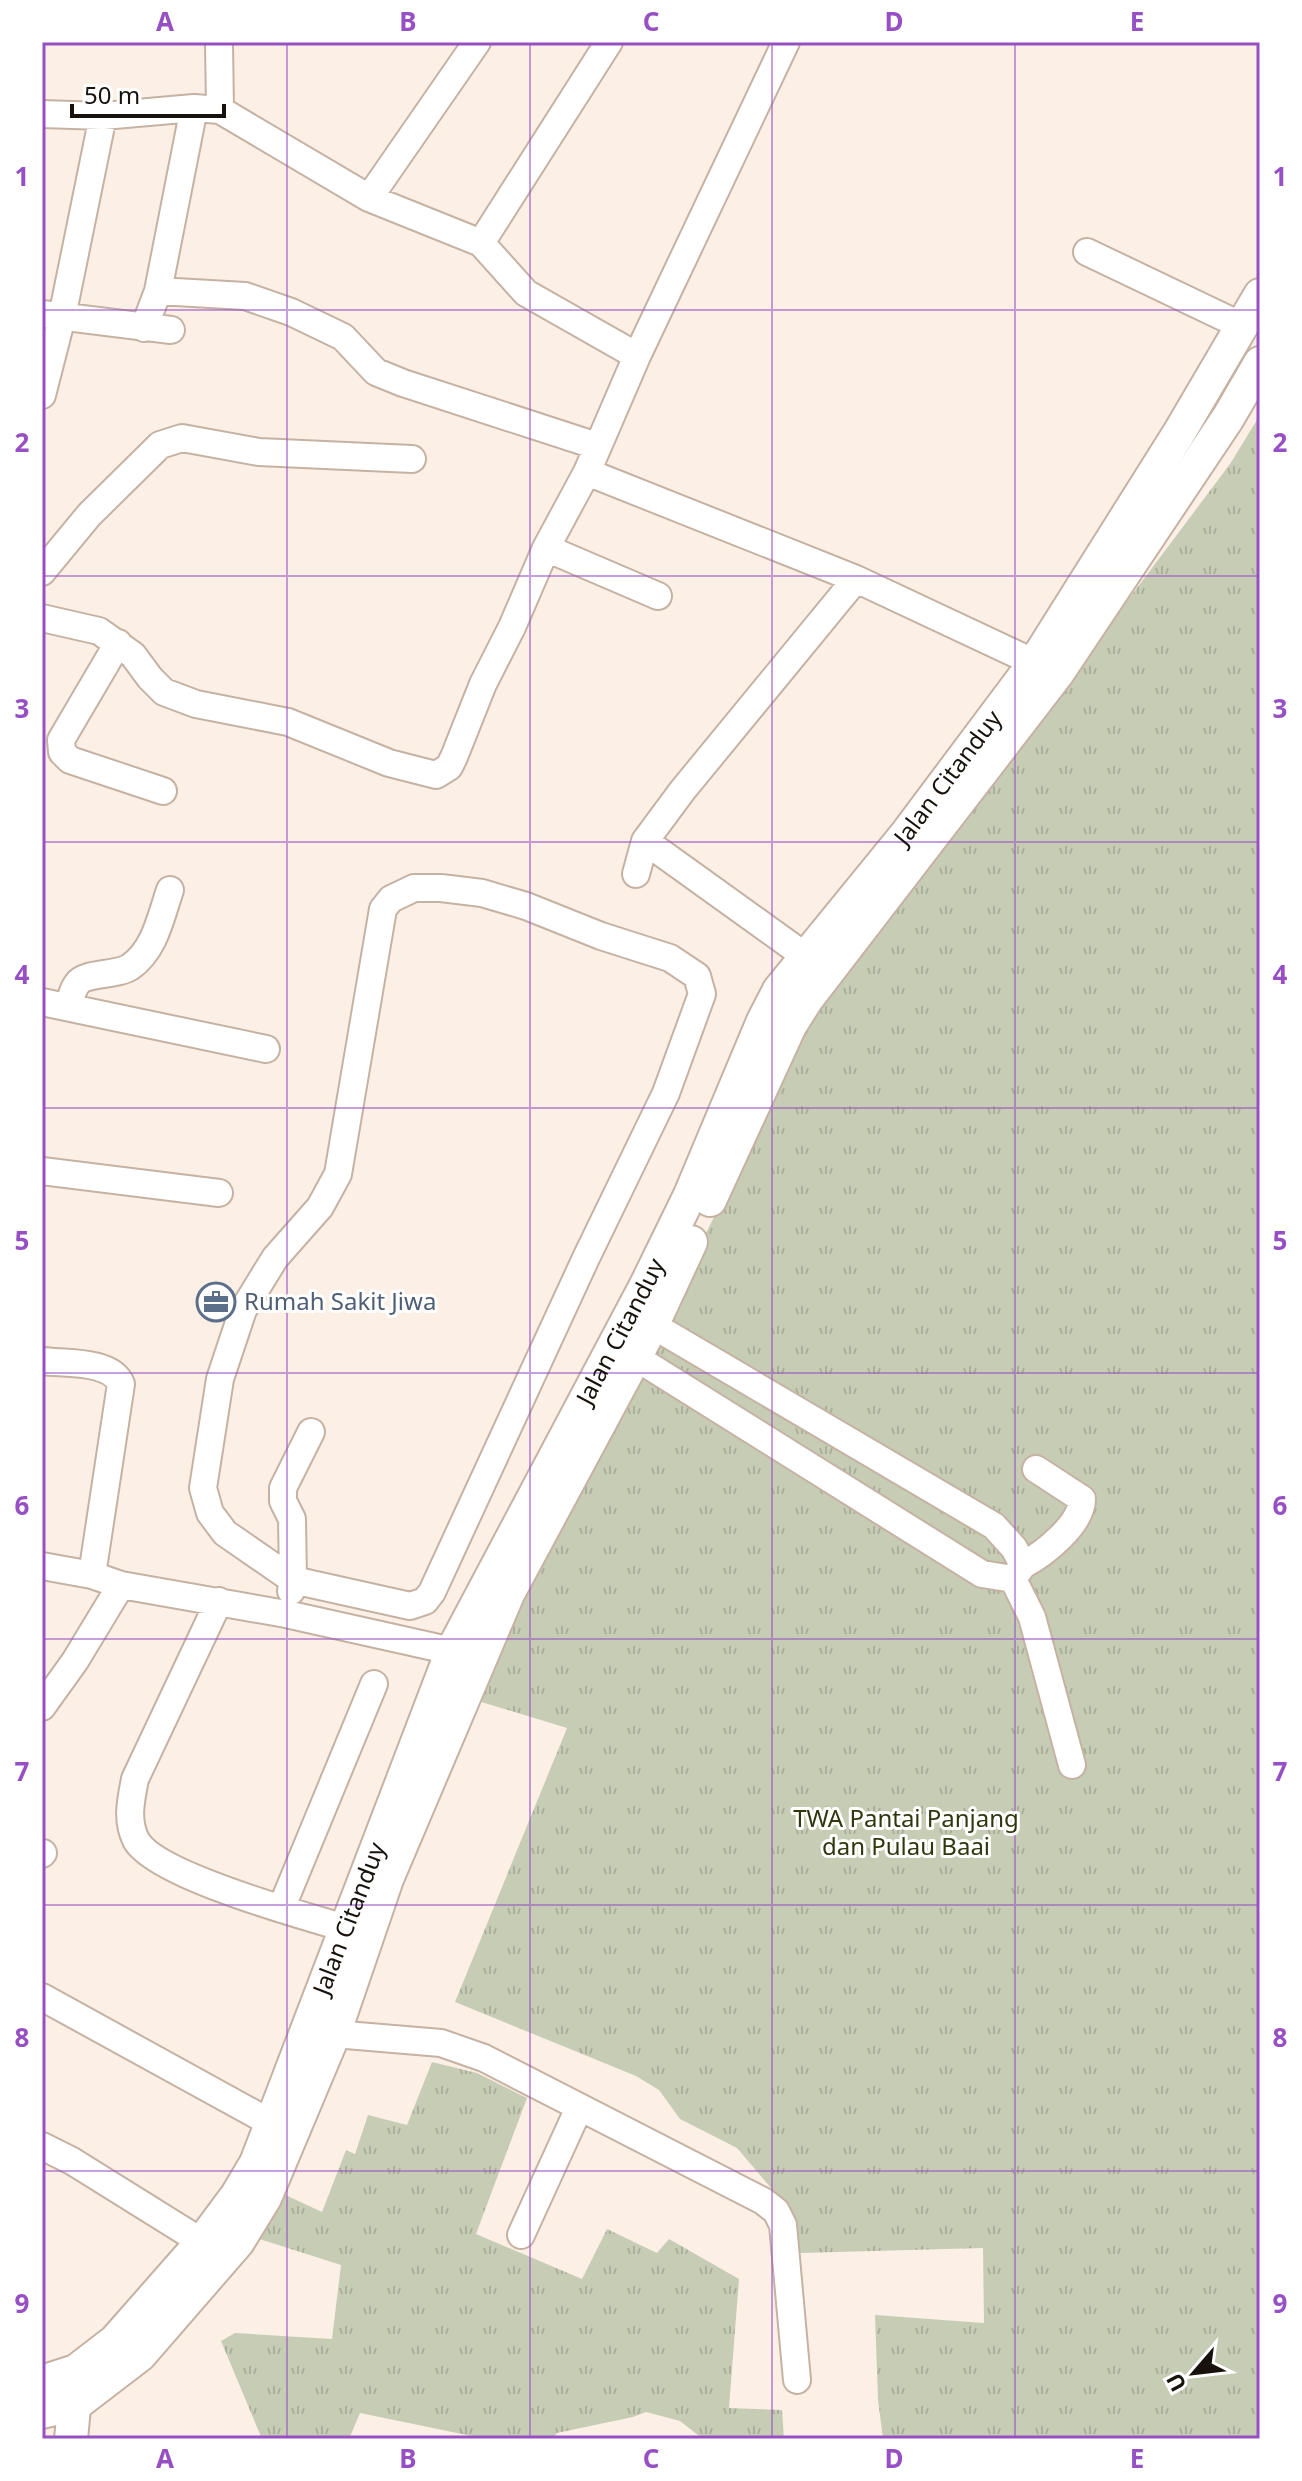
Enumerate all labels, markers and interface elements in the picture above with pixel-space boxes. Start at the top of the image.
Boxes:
text: A [156,3,174,39]
text: B [399,3,417,39]
text: C [643,3,659,39]
text: D [884,3,904,39]
text: E [1130,3,1144,39]
scale bar [72,68,224,118]
text: 50 m [84,78,140,111]
text: 1 [15,158,29,194]
text: 1 [1273,158,1287,194]
text: 2 [15,424,30,460]
text: 2 [1273,424,1288,460]
text: 3 [15,690,29,726]
text: 3 [1273,690,1287,726]
street label: Jalan Citanduy [884,702,1009,853]
text: 4 [15,956,30,992]
text: 4 [1273,956,1288,992]
text: 5 [15,1222,29,1258]
text: 5 [1273,1222,1287,1258]
street label: Jalan Citanduy [567,1252,672,1412]
office icon: Rumah Sakit Jiwa [195,1281,237,1323]
place label: Rumah Sakit Jiwa [244,1284,436,1317]
text: 6 [15,1487,30,1523]
text: 6 [1273,1487,1288,1523]
text: 7 [15,1753,30,1789]
text: 7 [1273,1753,1288,1789]
park label: TWA Pantai Panjang dan Pulau Baai [793,1801,1019,1862]
street label: Jalan Citanduy [303,1837,393,2001]
text: 8 [15,2019,29,2055]
text: 8 [1273,2019,1287,2055]
text: 9 [15,2285,29,2321]
text: 9 [1273,2285,1287,2321]
north arrow [1154,2333,1234,2413]
text: U [1158,2368,1193,2397]
text: A [156,2440,174,2476]
text: B [399,2440,417,2476]
text: C [643,2440,659,2476]
text: D [884,2440,904,2476]
text: E [1130,2440,1144,2476]

